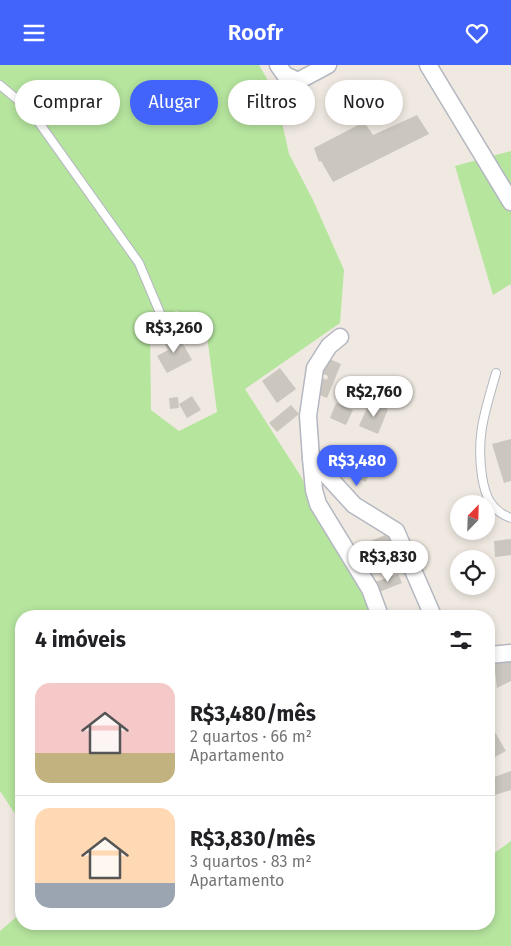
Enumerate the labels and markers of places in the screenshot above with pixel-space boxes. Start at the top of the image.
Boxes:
pin: R$3,260 [128,311,220,354]
pin: R$2,760 [328,375,420,418]
pin: R$3,480 [311,445,403,487]
pin: R$3,830 [342,541,434,583]

